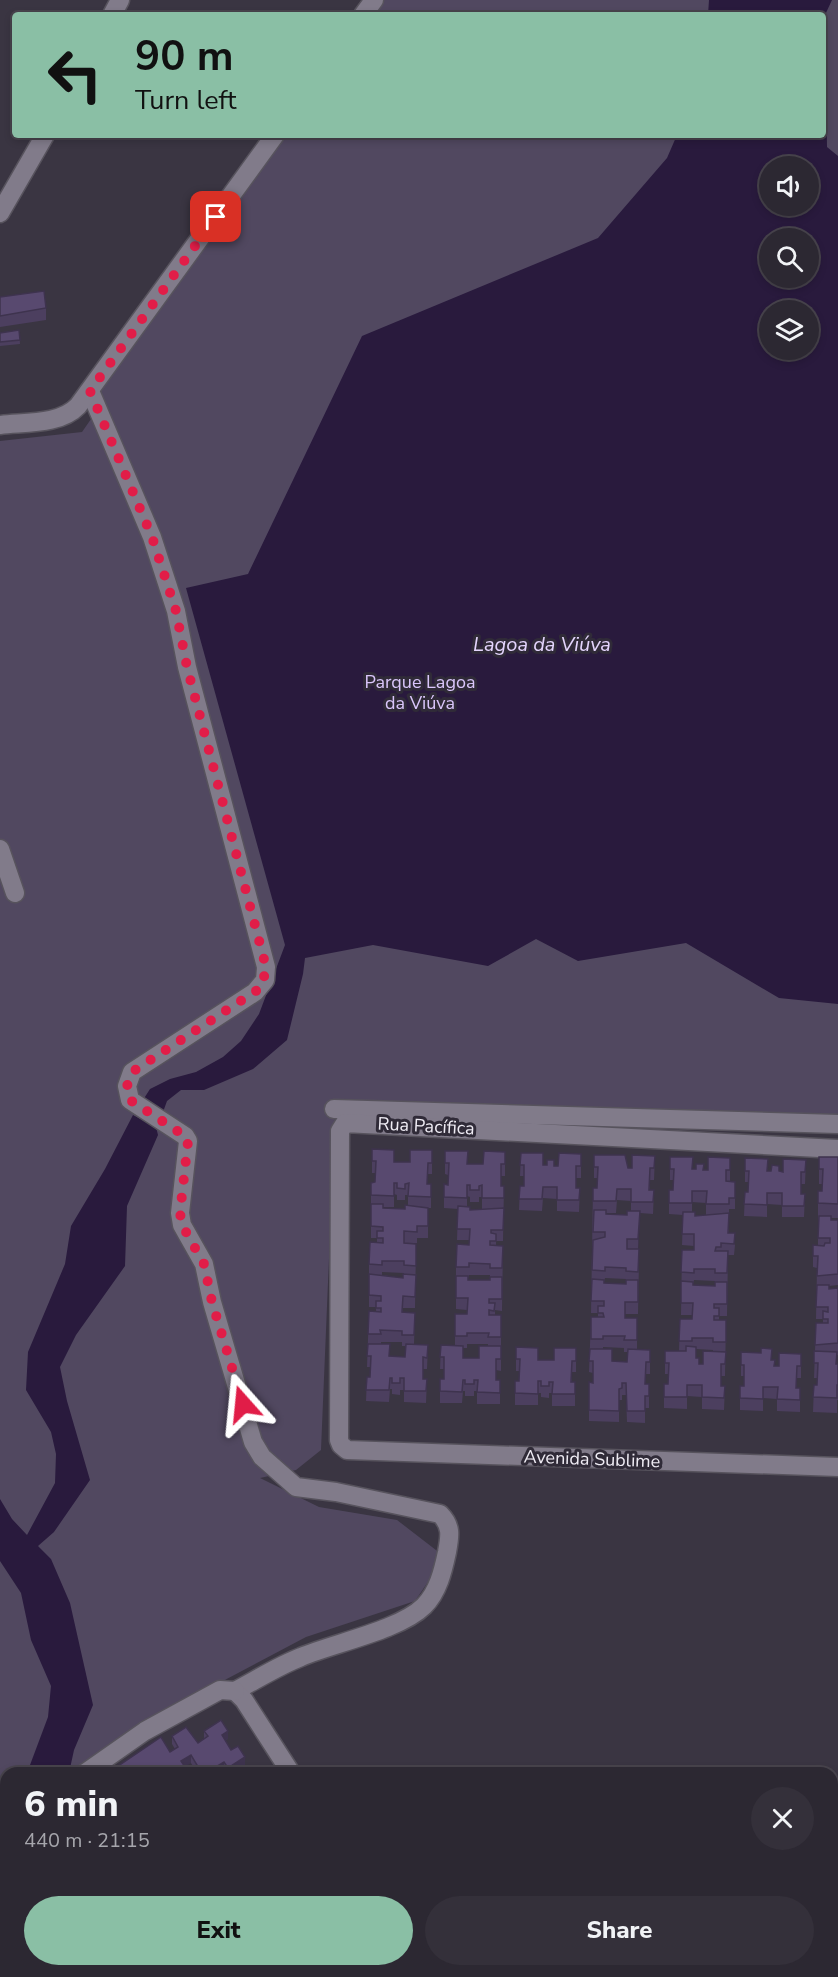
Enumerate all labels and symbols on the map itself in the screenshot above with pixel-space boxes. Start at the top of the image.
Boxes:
pin [190,191,241,242]
water label: Lagoa da Viúva [473,631,611,658]
park label: Parque Lagoa da Viúva [364,670,476,715]
street label: Rua Pacífica [377,1111,475,1141]
position arrow [211,1372,275,1436]
street label: Avenida Sublime [523,1445,661,1473]

